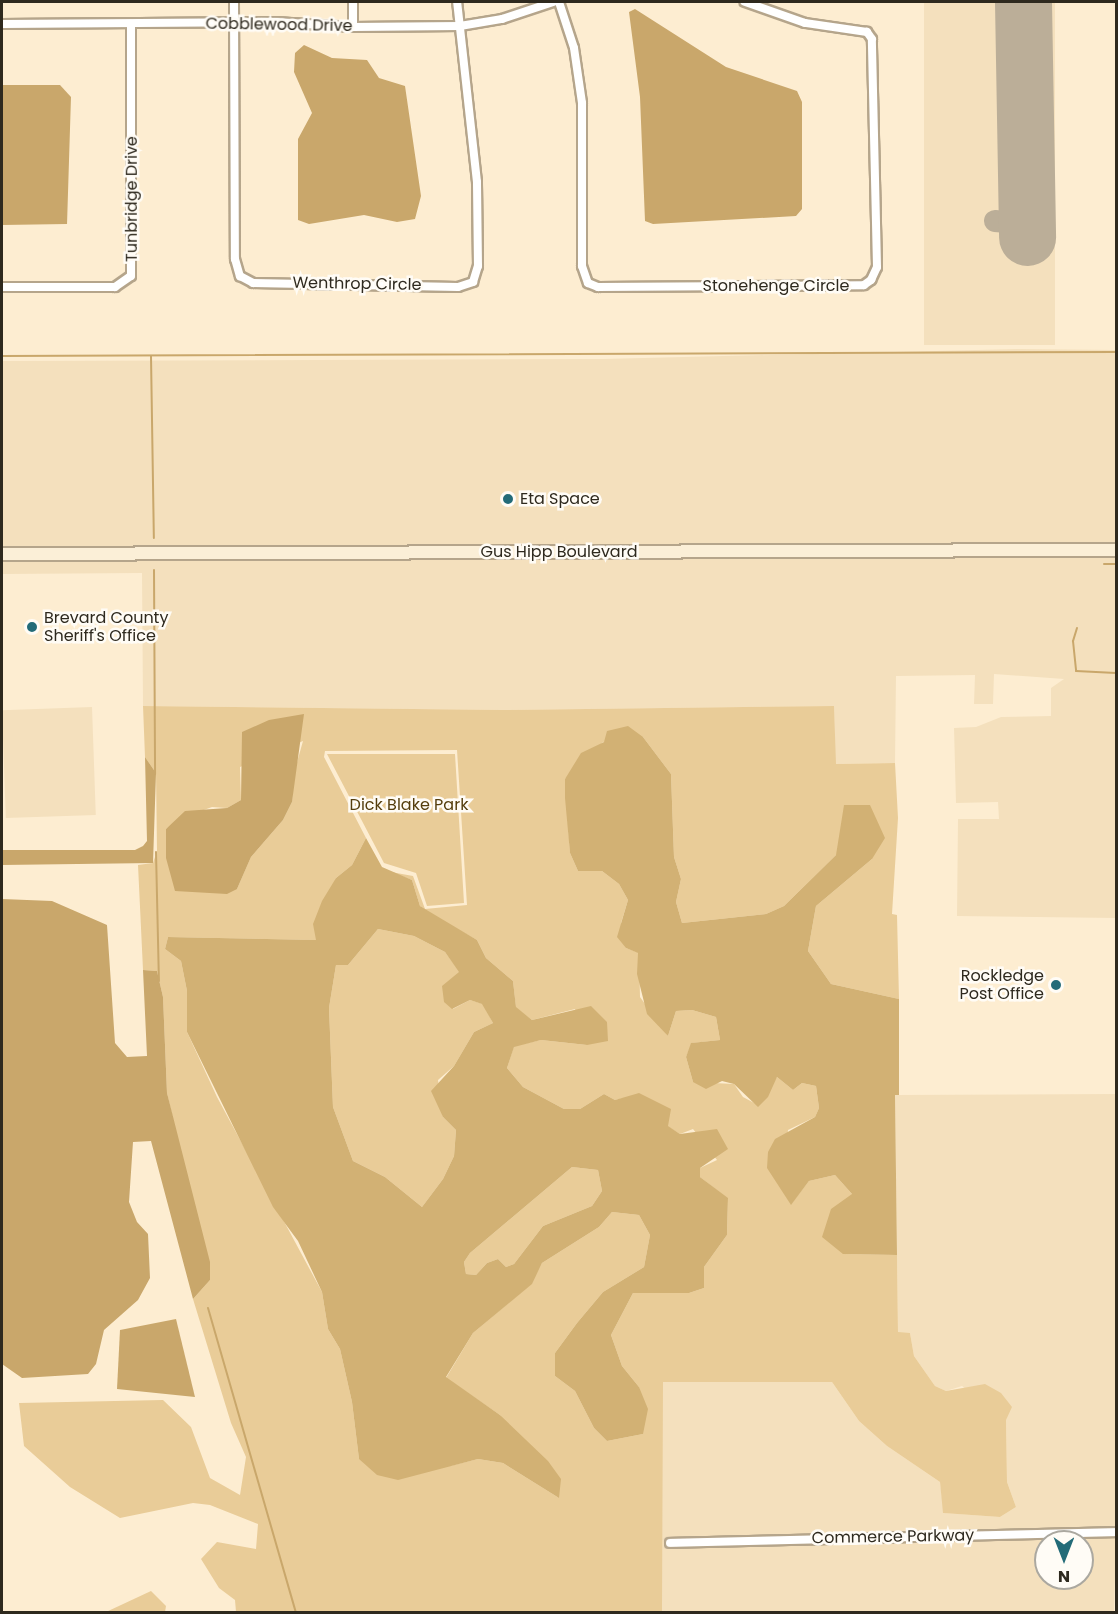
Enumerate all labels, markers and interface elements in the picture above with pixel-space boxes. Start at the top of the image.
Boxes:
street label: Cobblewood Drive [205,14,353,36]
street label: Tunbridge Drive [122,136,142,262]
street label: Wenthrop Circle [292,273,422,295]
street label: Stonehenge Circle [703,276,849,296]
place label: Eta Space [520,489,600,509]
marker: Eta Space [501,492,515,506]
street label: Gus Hipp Boulevard [481,542,637,562]
place label: Brevard County Sheriff's Office [44,608,168,646]
marker: Brevard County Sheriff's Office [25,620,39,634]
park label: Dick Blake Park [350,795,468,815]
place label: Rockledge Post Office [959,966,1044,1004]
marker: Rockledge Post Office [1049,978,1063,992]
street label: Commerce Parkway [812,1526,974,1548]
north arrow [1034,1530,1094,1590]
text: N [1058,1565,1070,1588]

